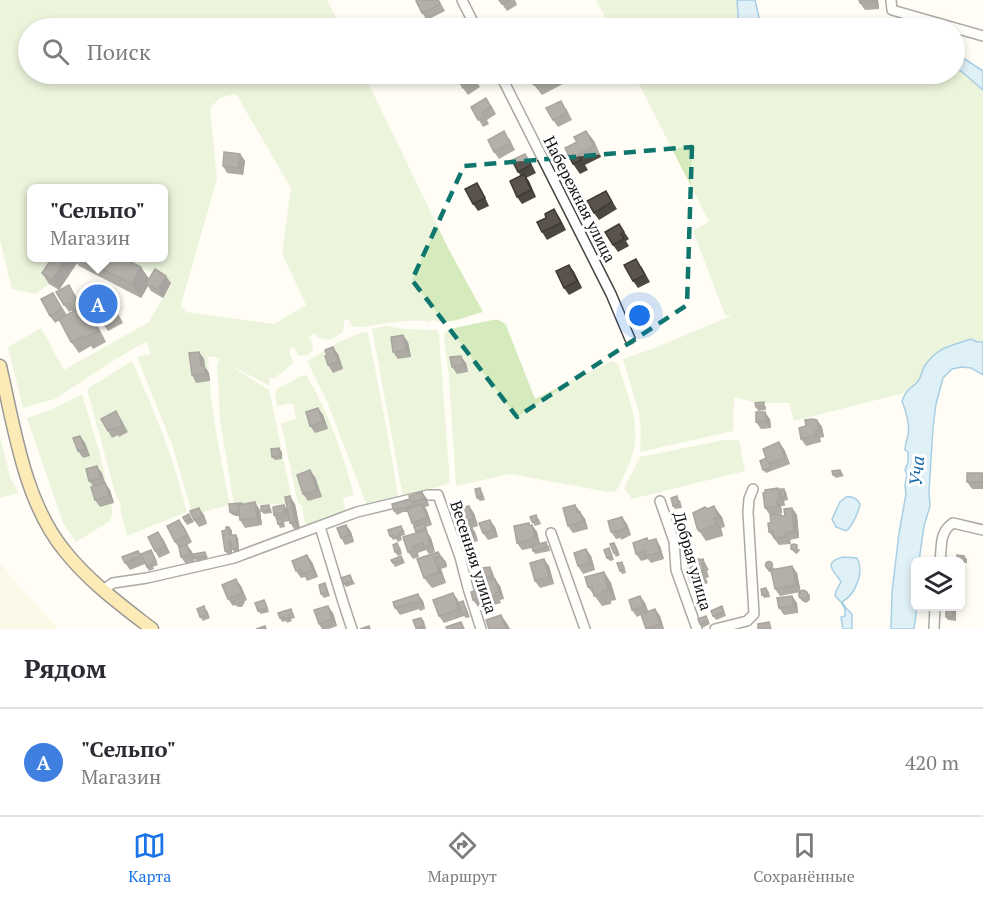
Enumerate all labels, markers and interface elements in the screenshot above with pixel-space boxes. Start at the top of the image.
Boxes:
search box [18,18,965,84]
icon: search [39,35,72,68]
text: Поиск [87,37,151,66]
street label: Набережная улица [539,132,621,266]
popup [27,184,168,262]
text: "Сельпо" [50,195,145,224]
text: Магазин [50,224,130,251]
pin: A [78,282,118,326]
your location [625,301,654,330]
water label: Уча [903,455,929,487]
street label: Весенняя улица [445,498,503,616]
street label: Добрая улица [668,509,718,613]
map controls [911,557,965,611]
button: layers [911,557,965,611]
text: Рядом [24,651,107,685]
text: "Сельпо" [81,734,176,763]
text: A [36,749,51,776]
text: 420 m [905,749,959,776]
text: Магазин [81,763,161,790]
tab: Карта [128,829,171,887]
tab: Маршрут [428,829,497,887]
tab: Сохранённые [753,829,855,887]

